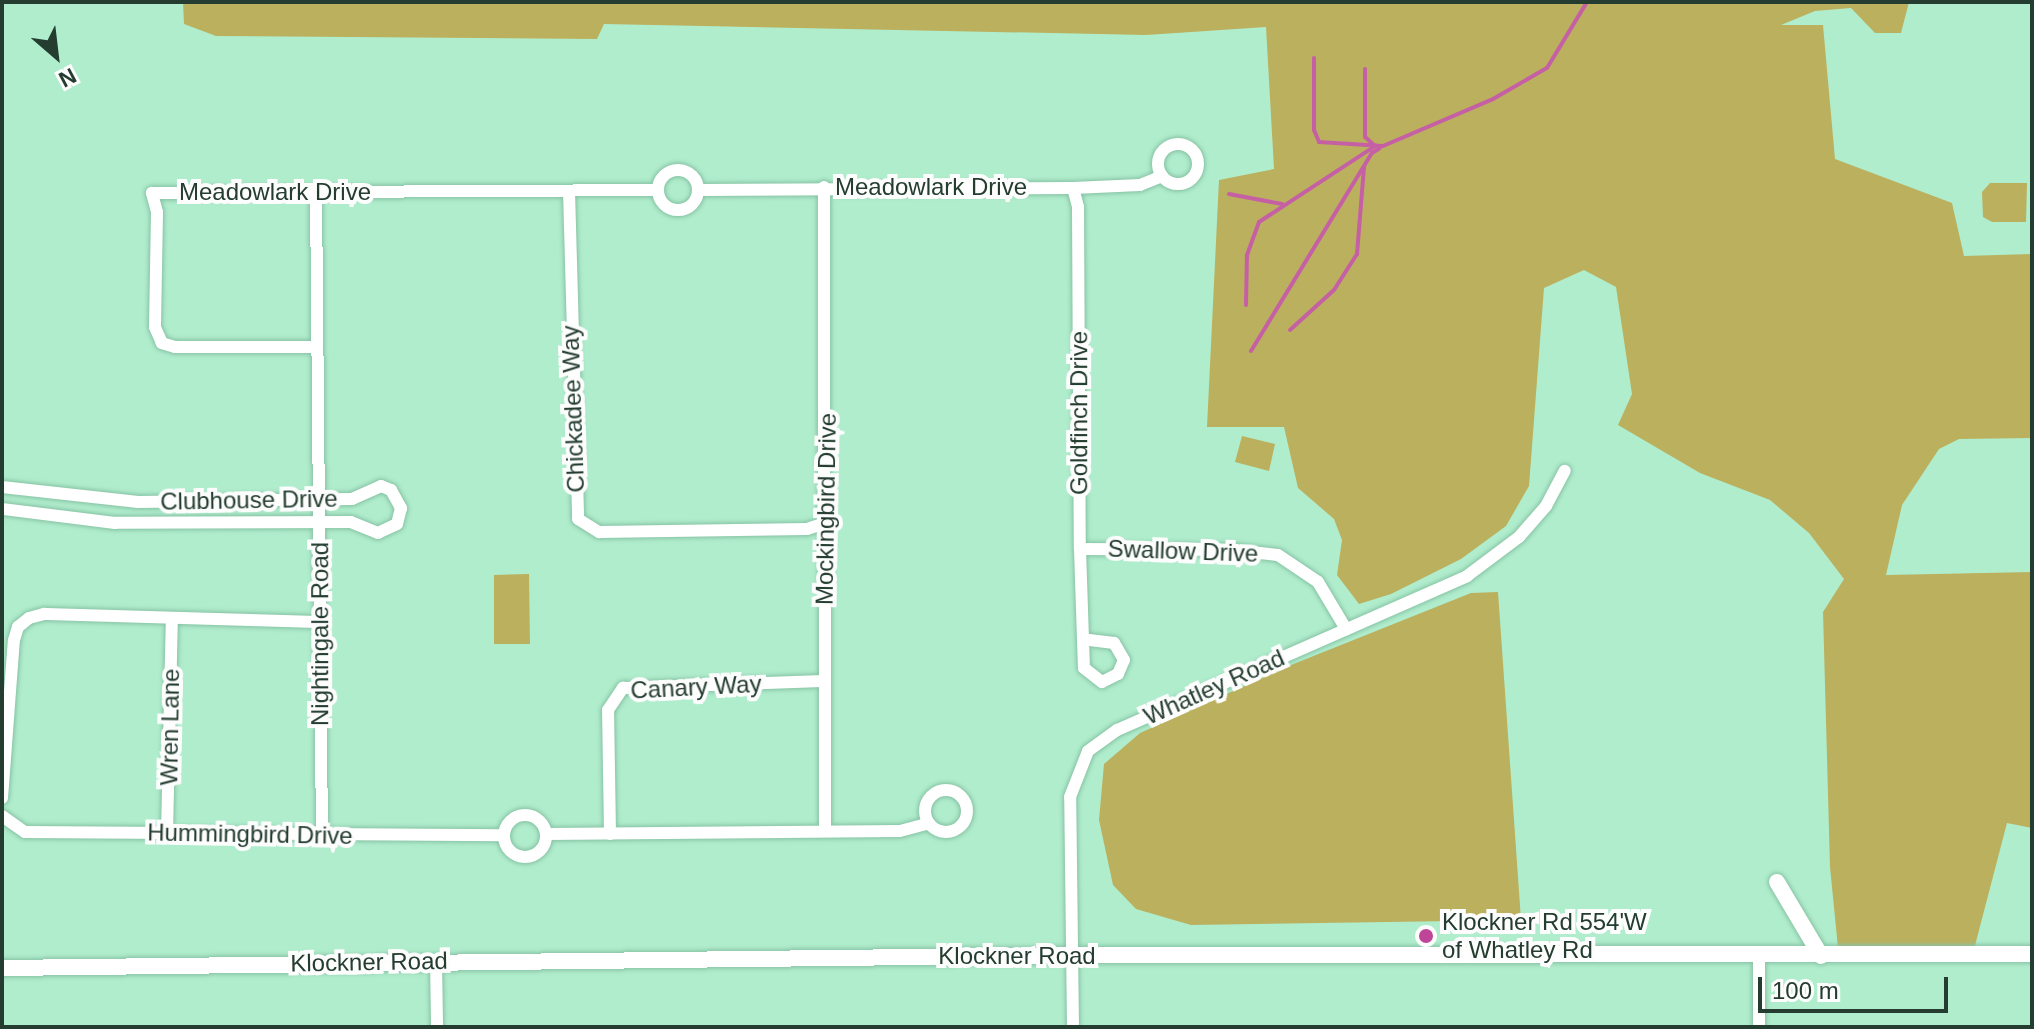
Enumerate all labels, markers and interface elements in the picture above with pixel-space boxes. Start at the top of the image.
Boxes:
north arrow [16,16,96,96]
text: N [55,63,80,92]
street label: Meadowlark Drive [835,173,1027,201]
street label: Meadowlark Drive [179,178,371,206]
street label: Chickadee Way [556,325,590,493]
street label: Goldfinch Drive [1065,331,1093,495]
street label: Mockingbird Drive [810,413,842,605]
street label: Clubhouse Drive [160,484,338,516]
street label: Swallow Drive [1107,534,1259,568]
street label: Nightingale Road [306,542,334,726]
street label: Whatley Road [1139,643,1289,731]
street label: Wren Lane [155,668,185,786]
street label: Canary Way [630,669,762,705]
street label: Hummingbird Drive [147,818,353,850]
place label: Klockner Rd 554'W of Whatley Rd [1442,908,1647,964]
marker: Klockner Rd 554'W of Whatley Rd [1417,927,1435,945]
street label: Klockner Road [938,942,1096,970]
street label: Klockner Road [290,946,448,978]
scale bar [1762,961,1952,1011]
text: 100 m [1772,977,1839,1004]

